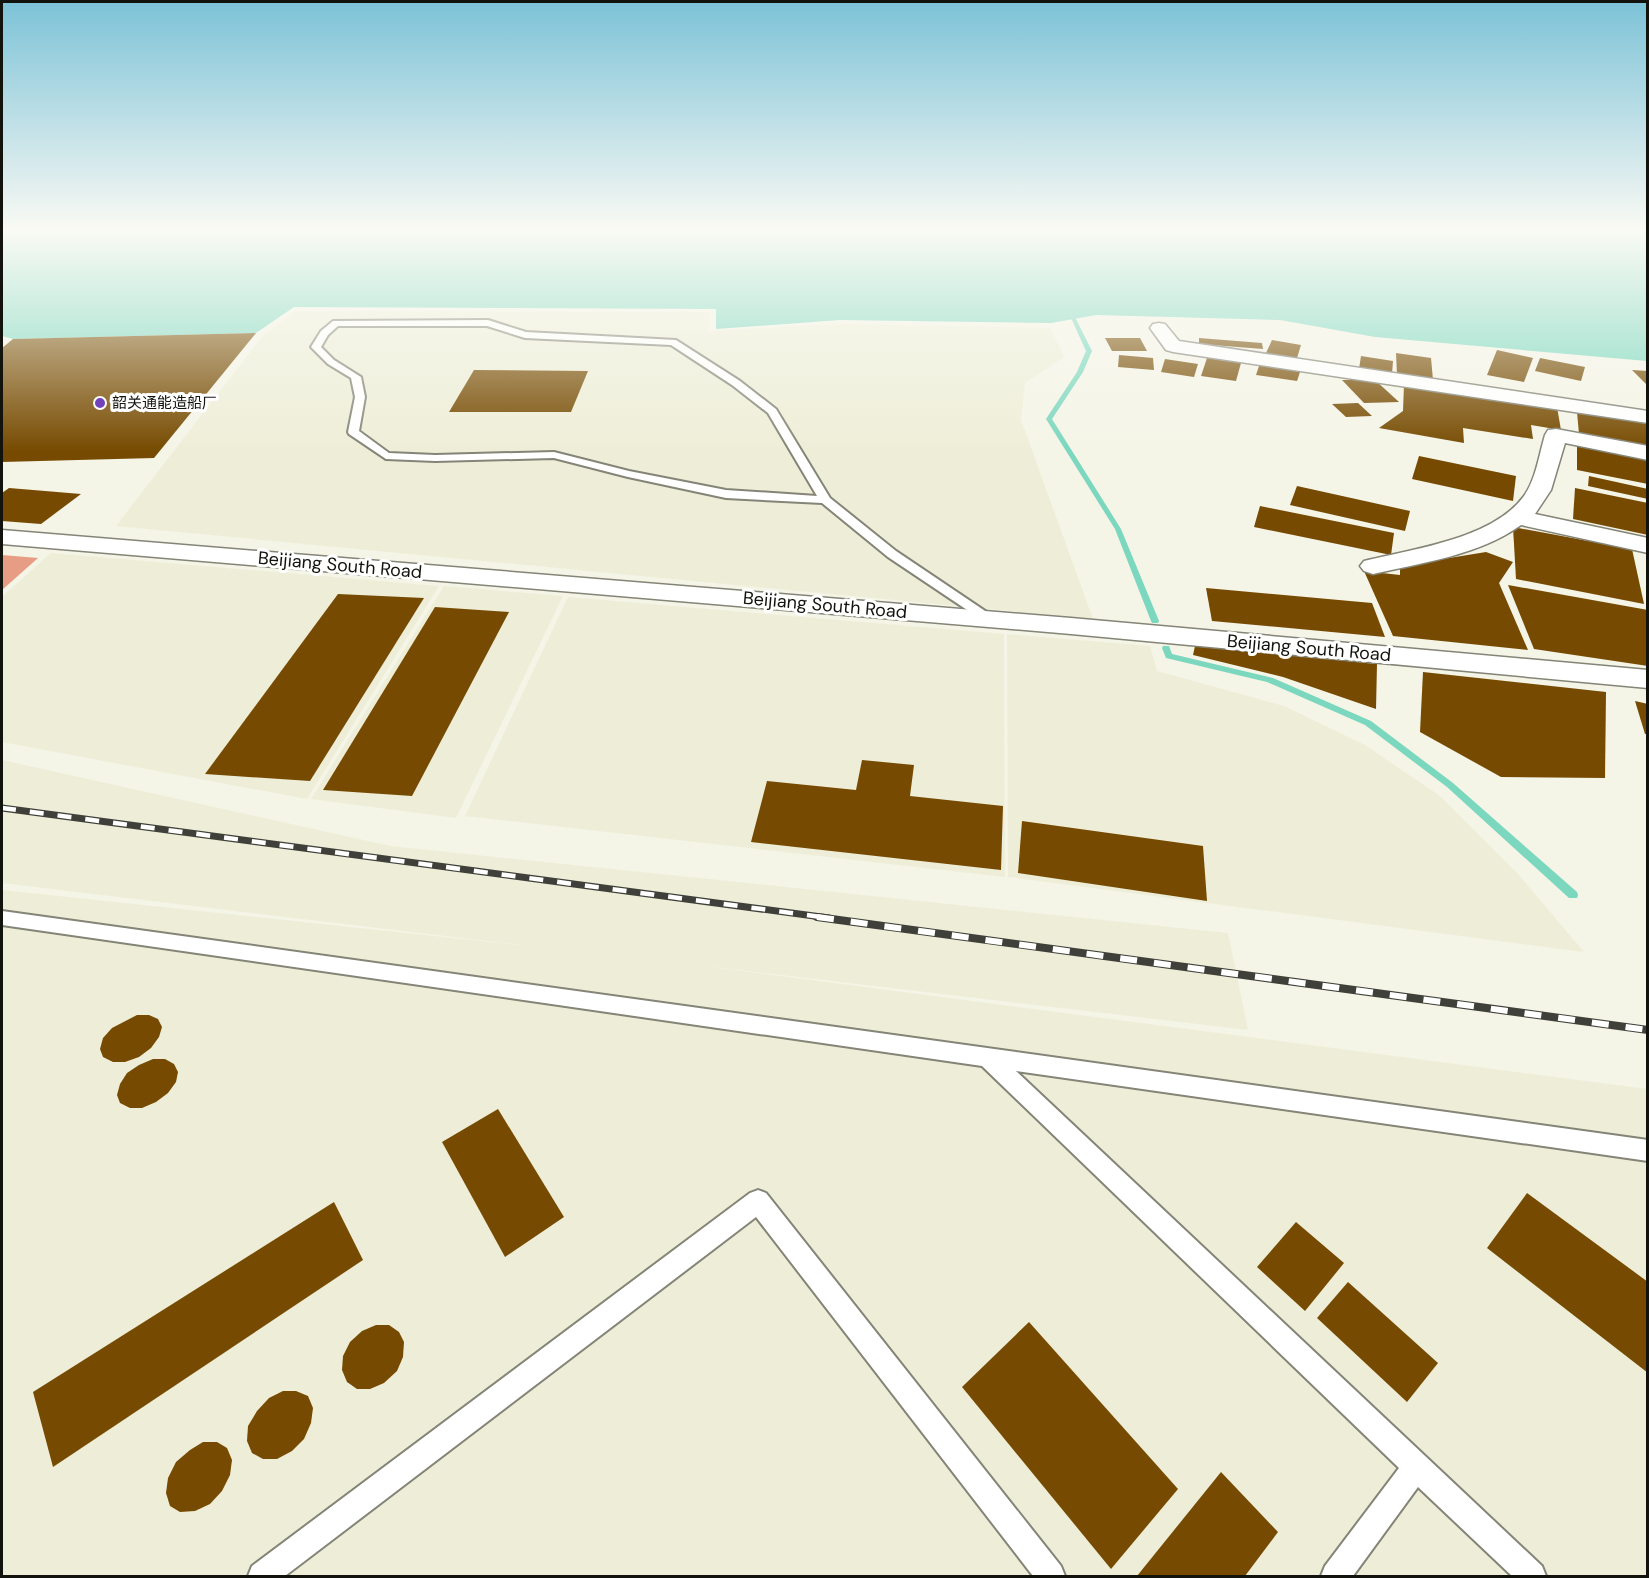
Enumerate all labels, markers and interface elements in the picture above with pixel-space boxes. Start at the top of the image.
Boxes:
place label: 韶关通能造船厂 [112,393,217,413]
marker: 韶关通能造船厂 [93,396,107,410]
street label: Beijiang South Road [257,546,423,584]
street label: Beijiang South Road [742,586,908,624]
street label: Beijiang South Road [1226,629,1392,667]

